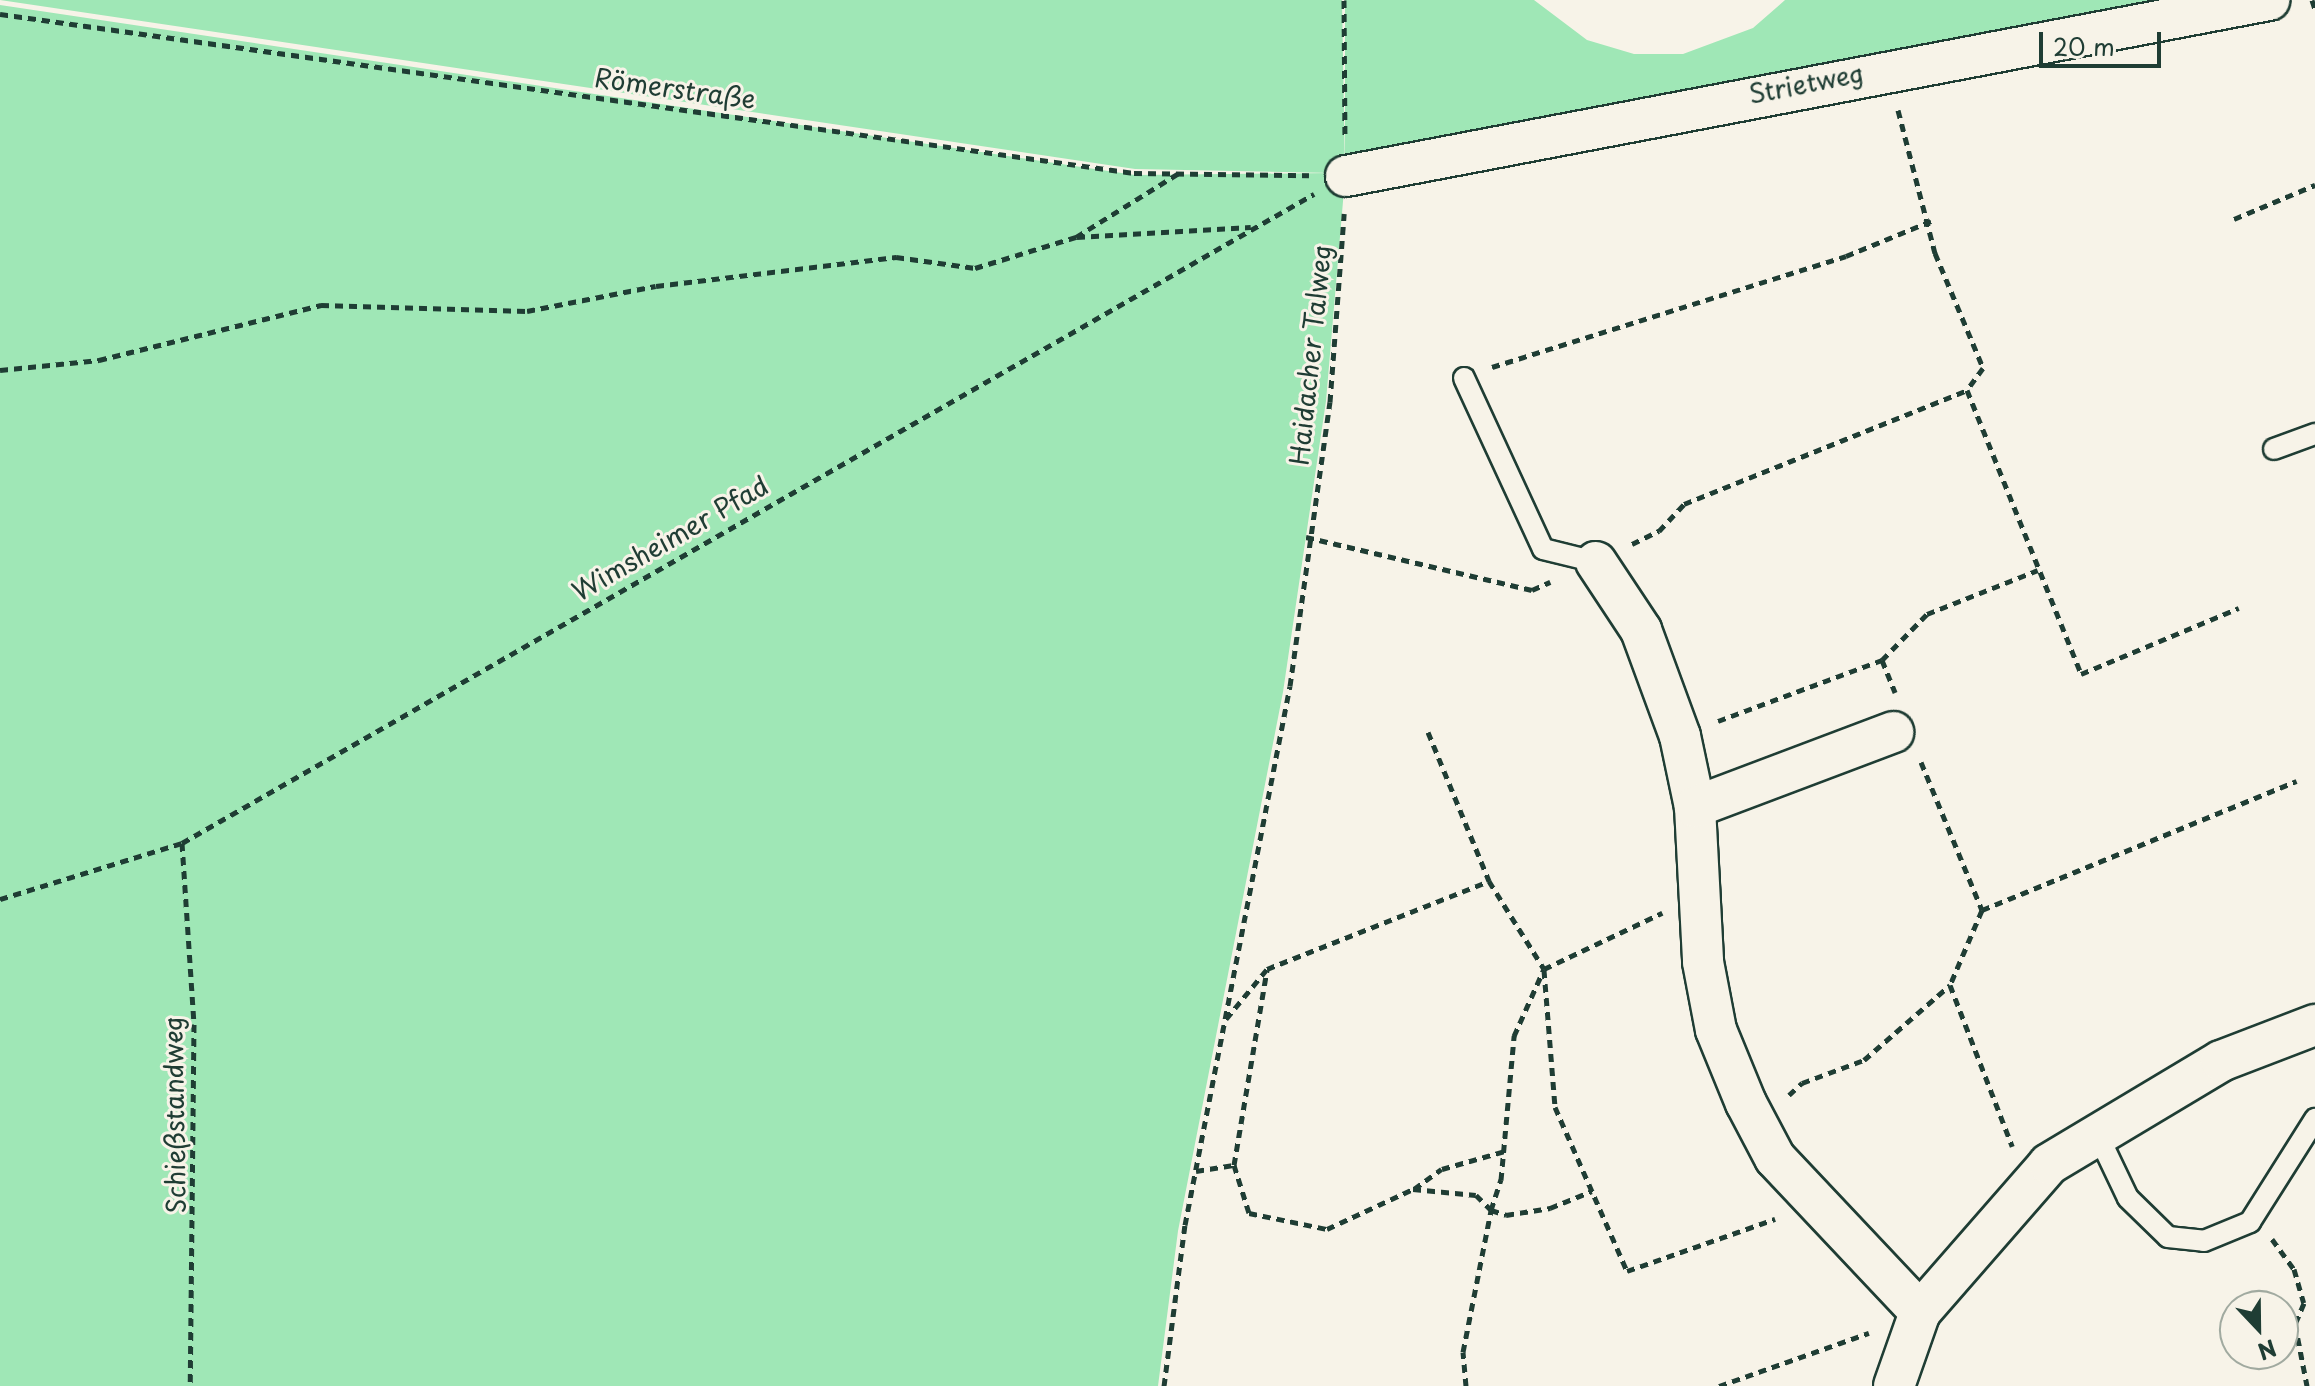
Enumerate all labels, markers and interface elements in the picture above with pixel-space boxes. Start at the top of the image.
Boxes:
scale bar [2043,16,2165,66]
text: 20 m [2053,28,2115,64]
street label: Strietweg [1746,57,1866,109]
street label: Römerstraße [592,61,758,115]
street label: Haidacher Talweg [1283,242,1337,468]
street label: Wimsheimer Pfad [567,469,773,607]
street label: Schießstandweg [157,1016,191,1214]
north arrow [2219,1290,2299,1370]
text: N [2253,1332,2282,1369]

